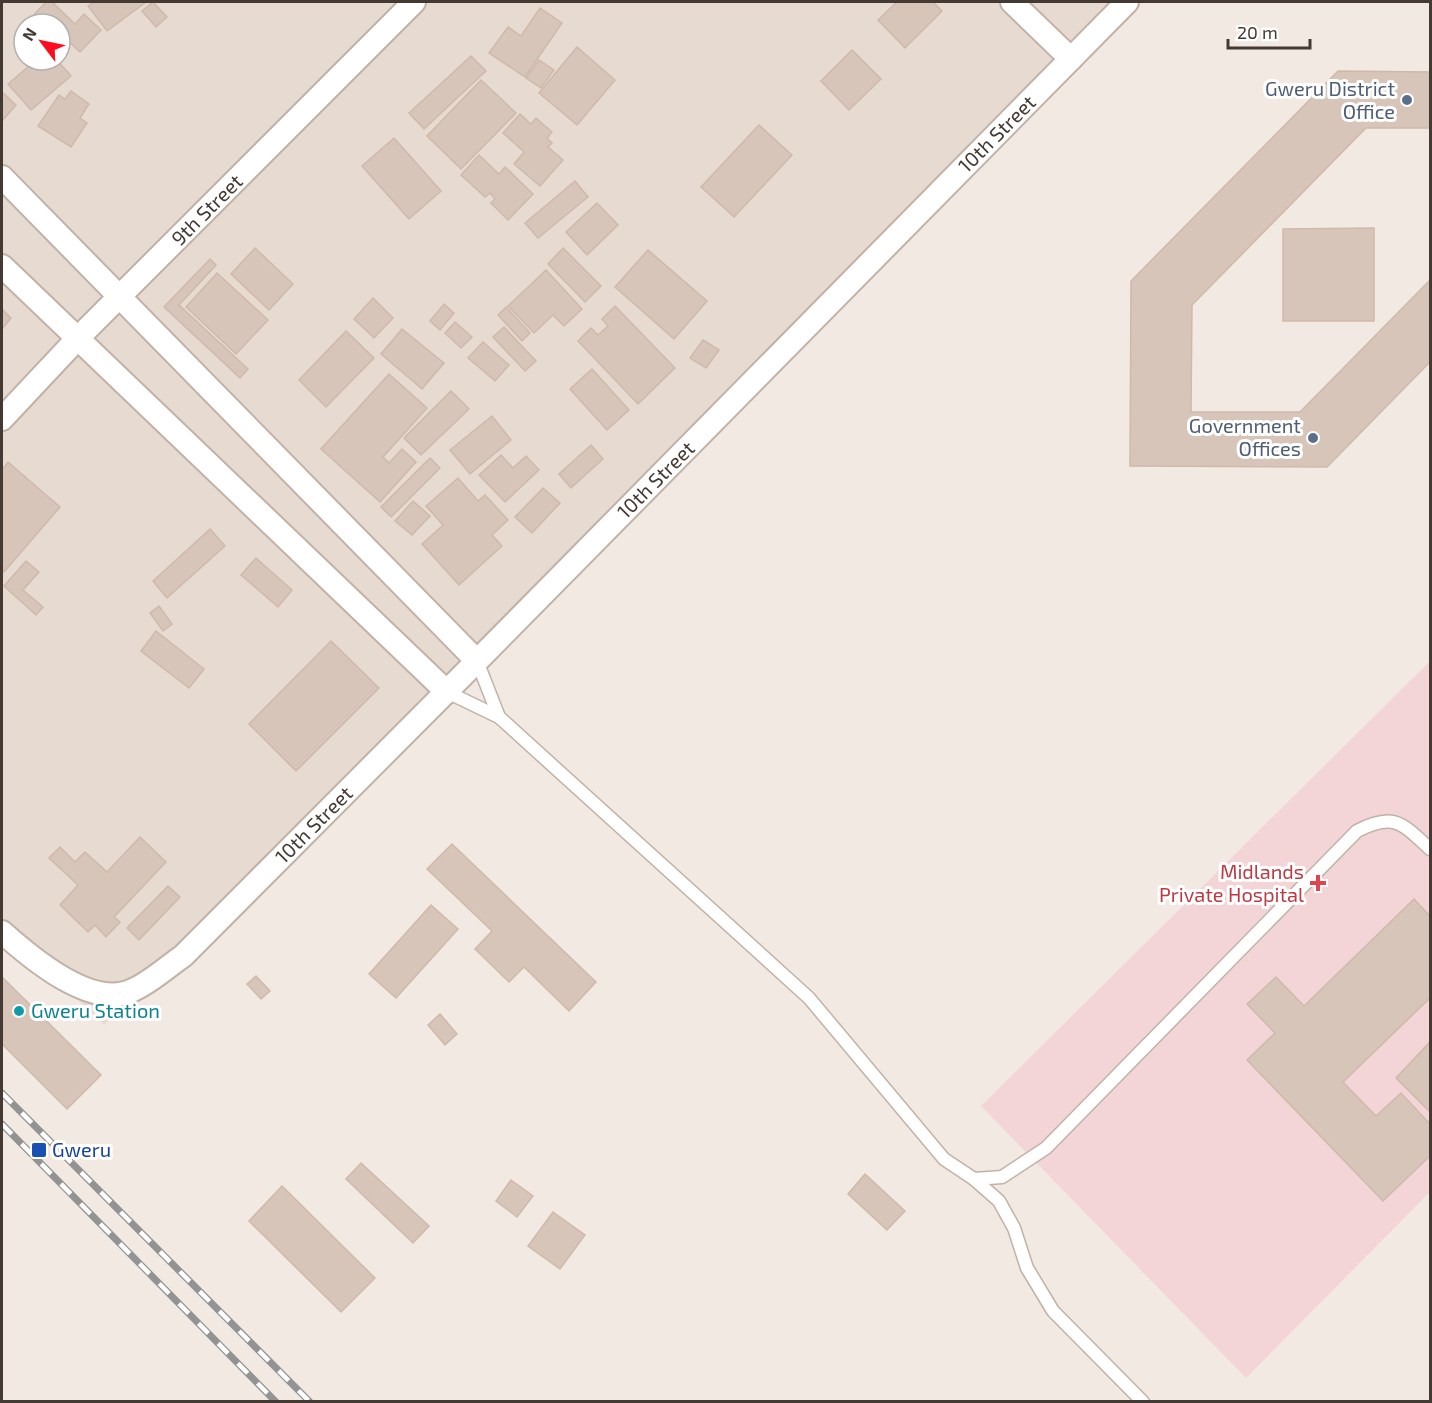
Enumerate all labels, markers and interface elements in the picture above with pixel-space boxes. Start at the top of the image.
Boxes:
north arrow [12,12,72,72]
scale bar [1228,12,1310,50]
text: 20 m [1237,21,1278,43]
text: N [18,24,40,44]
place label: Gweru District Office [1265,76,1395,123]
street label: 10th Street [953,89,1040,177]
marker: Gweru District Office [1400,93,1414,107]
street label: 9th Street [166,168,247,250]
place label: Government Offices [1189,413,1301,460]
marker: Government Offices [1306,431,1320,445]
street label: 10th Street [612,435,699,523]
street label: 10th Street [270,780,357,868]
place label: Midlands Private Hospital [1159,859,1304,906]
marker: Midlands Private Hospital [1309,874,1327,892]
place label: Gweru Station [31,998,160,1022]
marker: Gweru Station [12,1004,26,1018]
place label: Gweru [52,1137,111,1161]
marker: Gweru [30,1141,48,1159]

